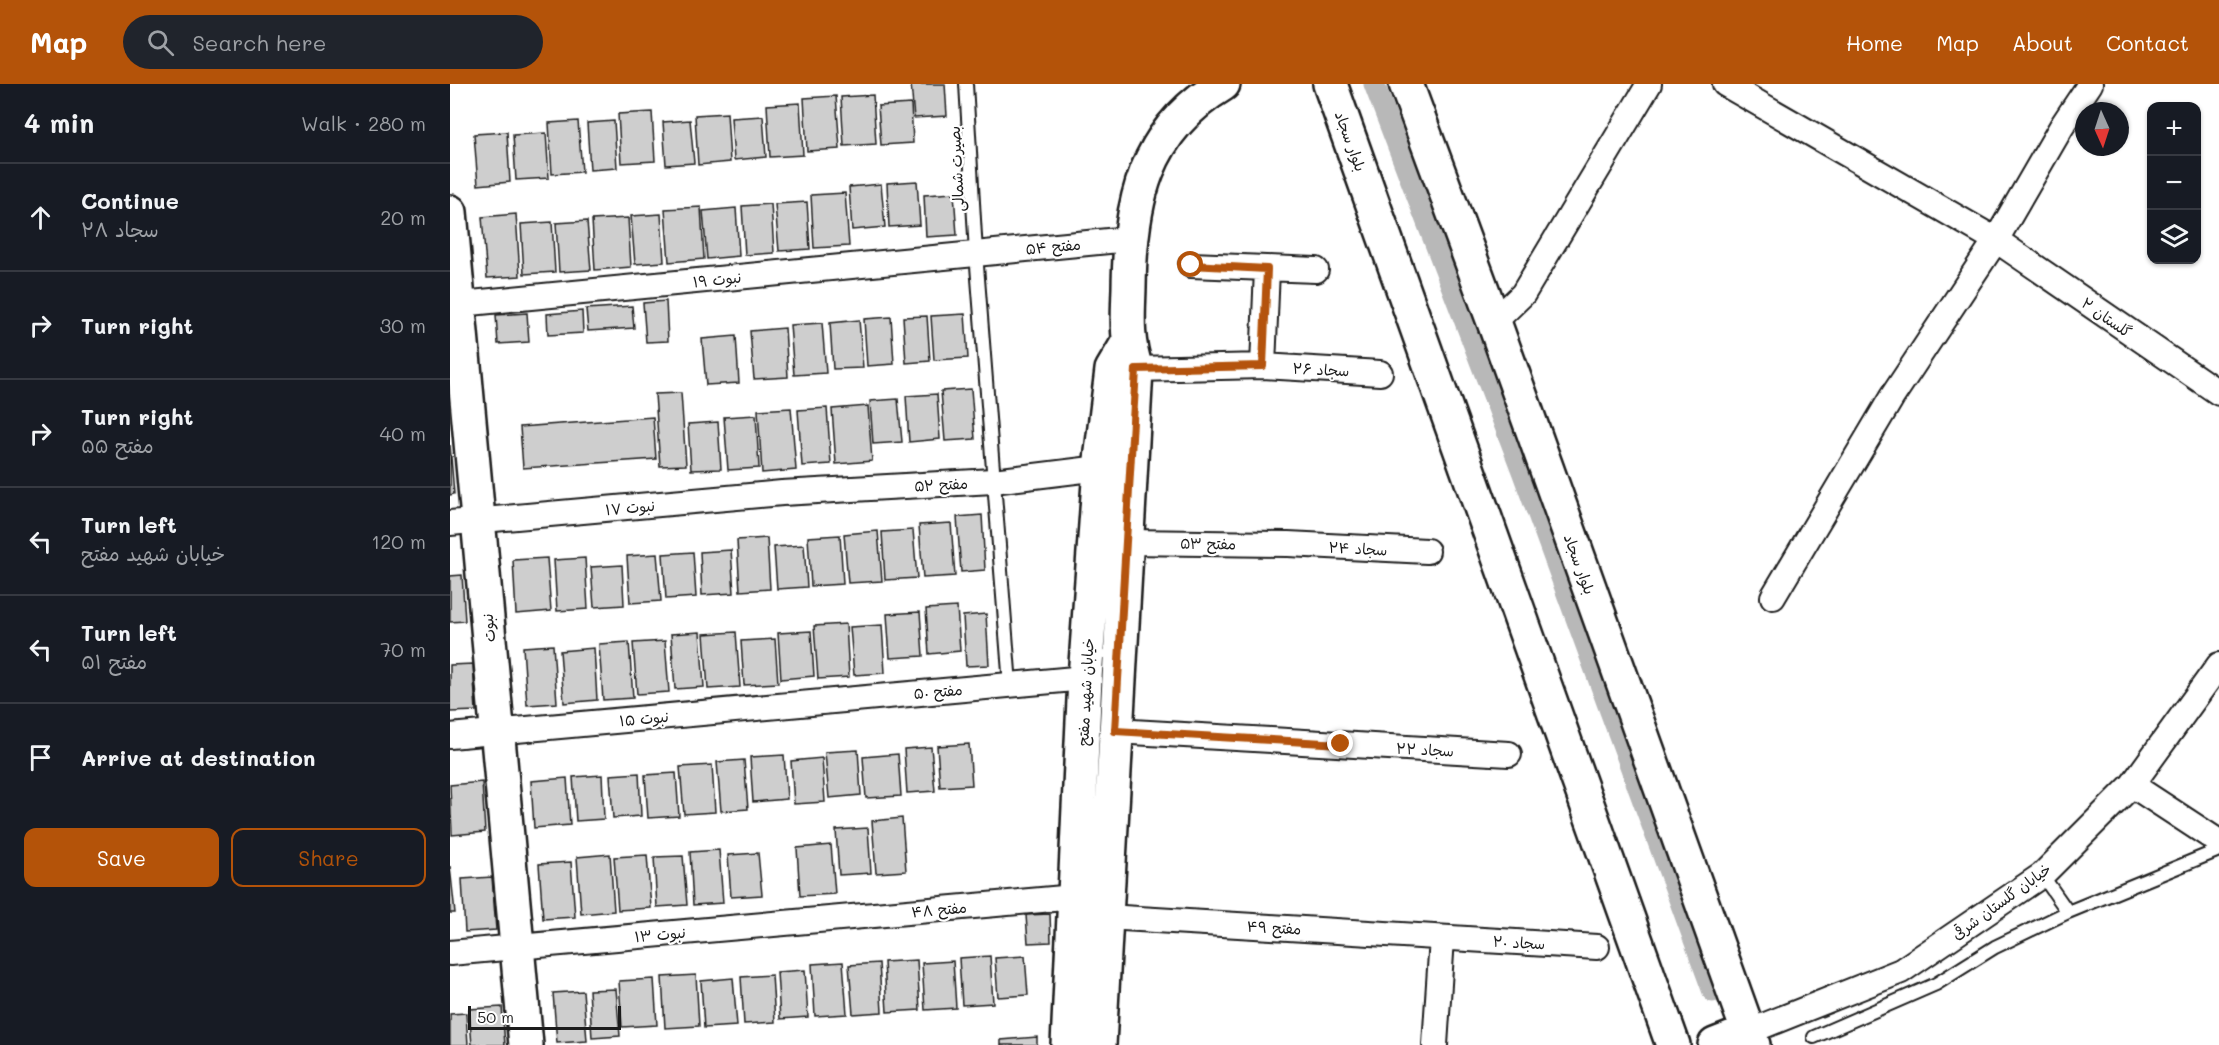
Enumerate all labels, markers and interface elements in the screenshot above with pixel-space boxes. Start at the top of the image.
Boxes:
search box [123,15,543,69]
text: Map [30,24,87,60]
icon: search [144,26,177,59]
text: Search here [192,28,326,57]
text: Home [1846,29,1903,56]
text: Map [1936,29,1979,56]
text: About [2012,29,2073,56]
text: Contact [2106,29,2189,56]
north arrow [2075,102,2129,156]
map controls [2147,102,2201,264]
button: + [2147,102,2201,156]
text: 4 min [24,106,94,140]
street label: بلوار سجاد [1331,108,1371,174]
text: Walk · 280 m [301,110,426,136]
street label: بصیرت شمالی [944,125,969,212]
button: − [2147,156,2201,210]
text: Continue [81,186,179,215]
icon: ahead [24,201,57,234]
text: 20 m [380,204,426,230]
button: layers [2147,210,2201,264]
text: سجاد ۲۸ [81,216,159,242]
street label: مفتح ۵۴ [1024,234,1082,259]
route start [1177,251,1203,277]
street label: نبوت ۱۹ [692,267,742,291]
street label: گلستان ۲ [2078,292,2136,342]
icon: right [24,309,57,342]
text: Turn right [81,311,193,340]
text: 30 m [380,312,426,338]
street label: سجاد ۲۶ [1292,358,1350,380]
text: Turn right [81,402,193,431]
icon: right [24,417,57,450]
text: 40 m [380,420,426,446]
text: مفتح ۵۵ [81,432,154,458]
street label: مفتح ۵۲ [914,473,968,496]
street label: نبوت ۱۷ [604,495,656,519]
text: Turn left [81,510,177,539]
icon: left [24,525,57,558]
text: 120 m [371,528,426,554]
street label: بلوار سجاد [1560,531,1600,597]
street label: مفتح ۵۳ [1180,533,1236,554]
street label: سجاد ۲۴ [1328,536,1388,560]
text: خیابان شهید مفتح [81,540,225,566]
street label: نبوت [477,613,499,643]
text: Turn left [81,618,177,647]
icon: left [24,633,57,666]
text: 70 m [380,636,426,662]
street label: خیابان شهید مفتح [1072,637,1099,747]
text: مفتح ۵۱ [81,648,147,674]
street label: مفتح ۵۰ [913,679,963,704]
street label: نبوت ۱۵ [618,706,670,730]
route end [1327,730,1353,756]
street label: سجاد ۲۲ [1396,737,1454,761]
icon: arrive [24,741,57,774]
text: Arrive at destination [81,743,316,772]
button: Save [24,828,219,887]
button: Share [231,828,426,887]
street label: خیابان گلستان شرقی [1947,858,2055,944]
street label: مفتح ۴۸ [910,897,968,922]
street label: مفتح ۴۹ [1246,916,1302,939]
street label: نبوت ۱۳ [634,922,686,946]
street label: سجاد ۲۰ [1492,931,1546,953]
scale bar [468,1003,621,1030]
text: 50 m [477,1006,514,1027]

